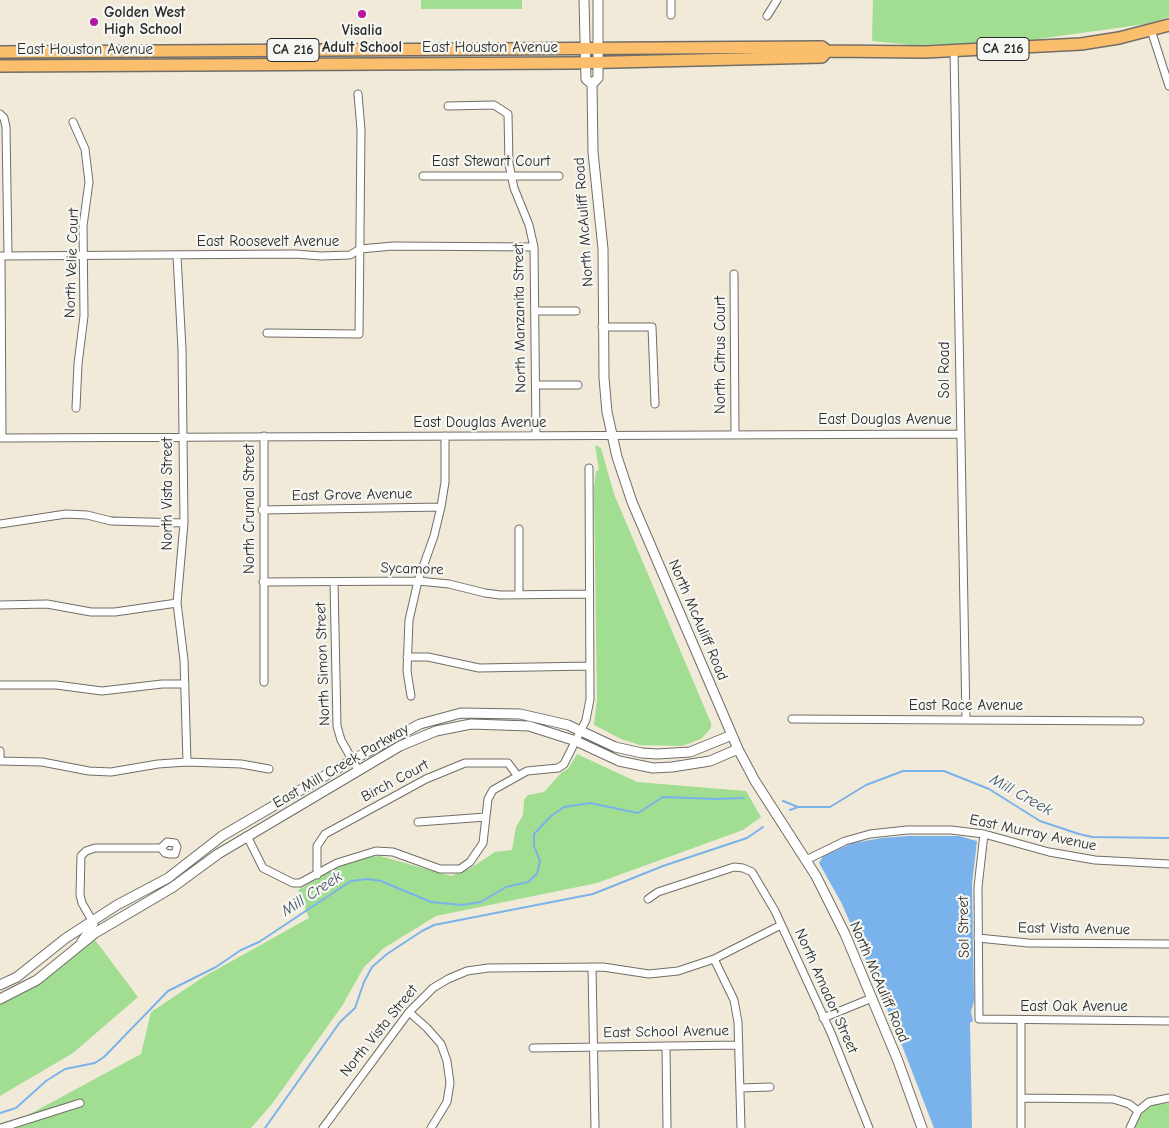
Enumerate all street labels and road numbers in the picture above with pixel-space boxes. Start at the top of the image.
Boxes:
road number: CA 216 [267,38,319,62]
road number: CA 216 [977,38,1029,61]
street label: East Houston Avenue [422,39,558,57]
street label: East Houston Avenue [17,41,153,59]
street label: East Stewart Court [432,153,550,171]
street label: North McAuliff Road [570,157,598,287]
street label: North Velie Court [61,208,83,318]
street label: East Roosevelt Avenue [197,233,339,251]
street label: North Manzanita Street [510,243,530,393]
street label: North Citrus Court [712,296,730,414]
street label: Sol Road [936,342,954,398]
street label: East Douglas Avenue [818,411,952,429]
street label: East Douglas Avenue [413,414,547,432]
street label: North Vista Street [159,438,177,550]
street label: North Crumal Street [241,444,259,574]
street label: East Grove Avenue [291,485,413,505]
street label: North McAuliff Road [664,557,732,683]
street label: Sycamore [380,559,444,579]
street label: North Simon Street [312,602,334,726]
street label: East Race Avenue [909,697,1023,715]
street label: East Mill Creek Parkway [270,720,412,812]
street label: Birch Court [358,756,432,806]
street label: East Murray Avenue [968,811,1098,855]
street label: Sol Street [954,896,974,958]
street label: North McAuliff Road [845,919,913,1045]
street label: East Vista Avenue [1018,919,1130,939]
street label: North Amador Street [790,926,862,1056]
street label: North Vista Street [336,981,422,1081]
street label: East Oak Avenue [1020,998,1128,1016]
street label: East School Avenue [603,1022,729,1042]

